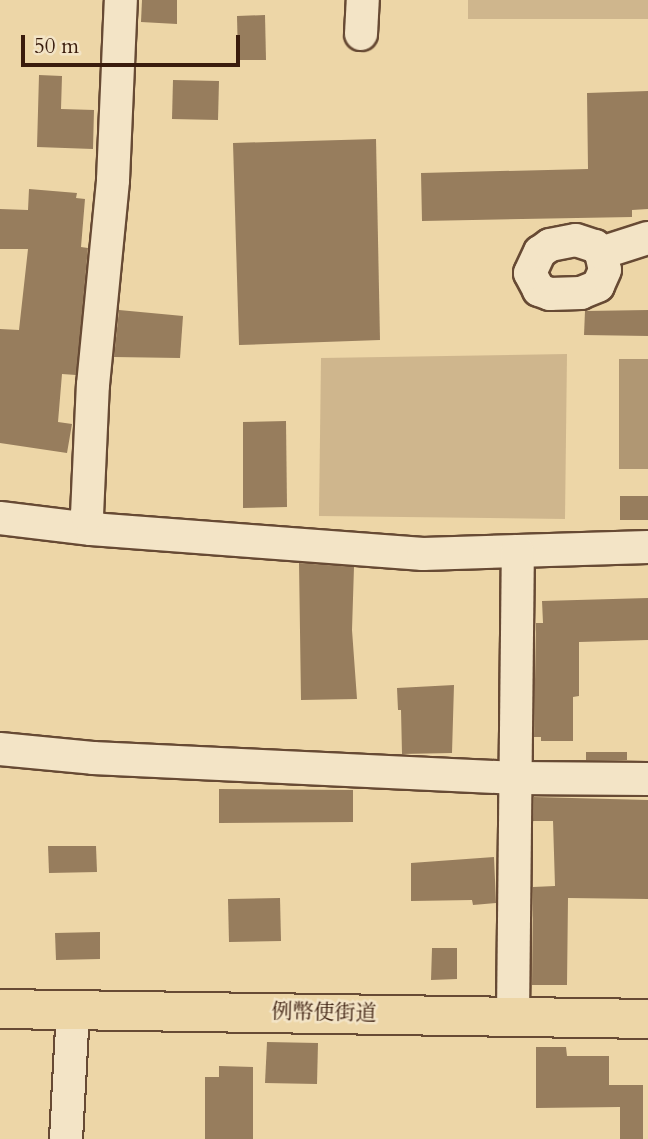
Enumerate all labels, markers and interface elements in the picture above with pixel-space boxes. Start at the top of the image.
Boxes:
scale bar [24,21,243,65]
text: 50 m [34,32,79,61]
street label: 例幣使街道 [271,999,377,1027]

